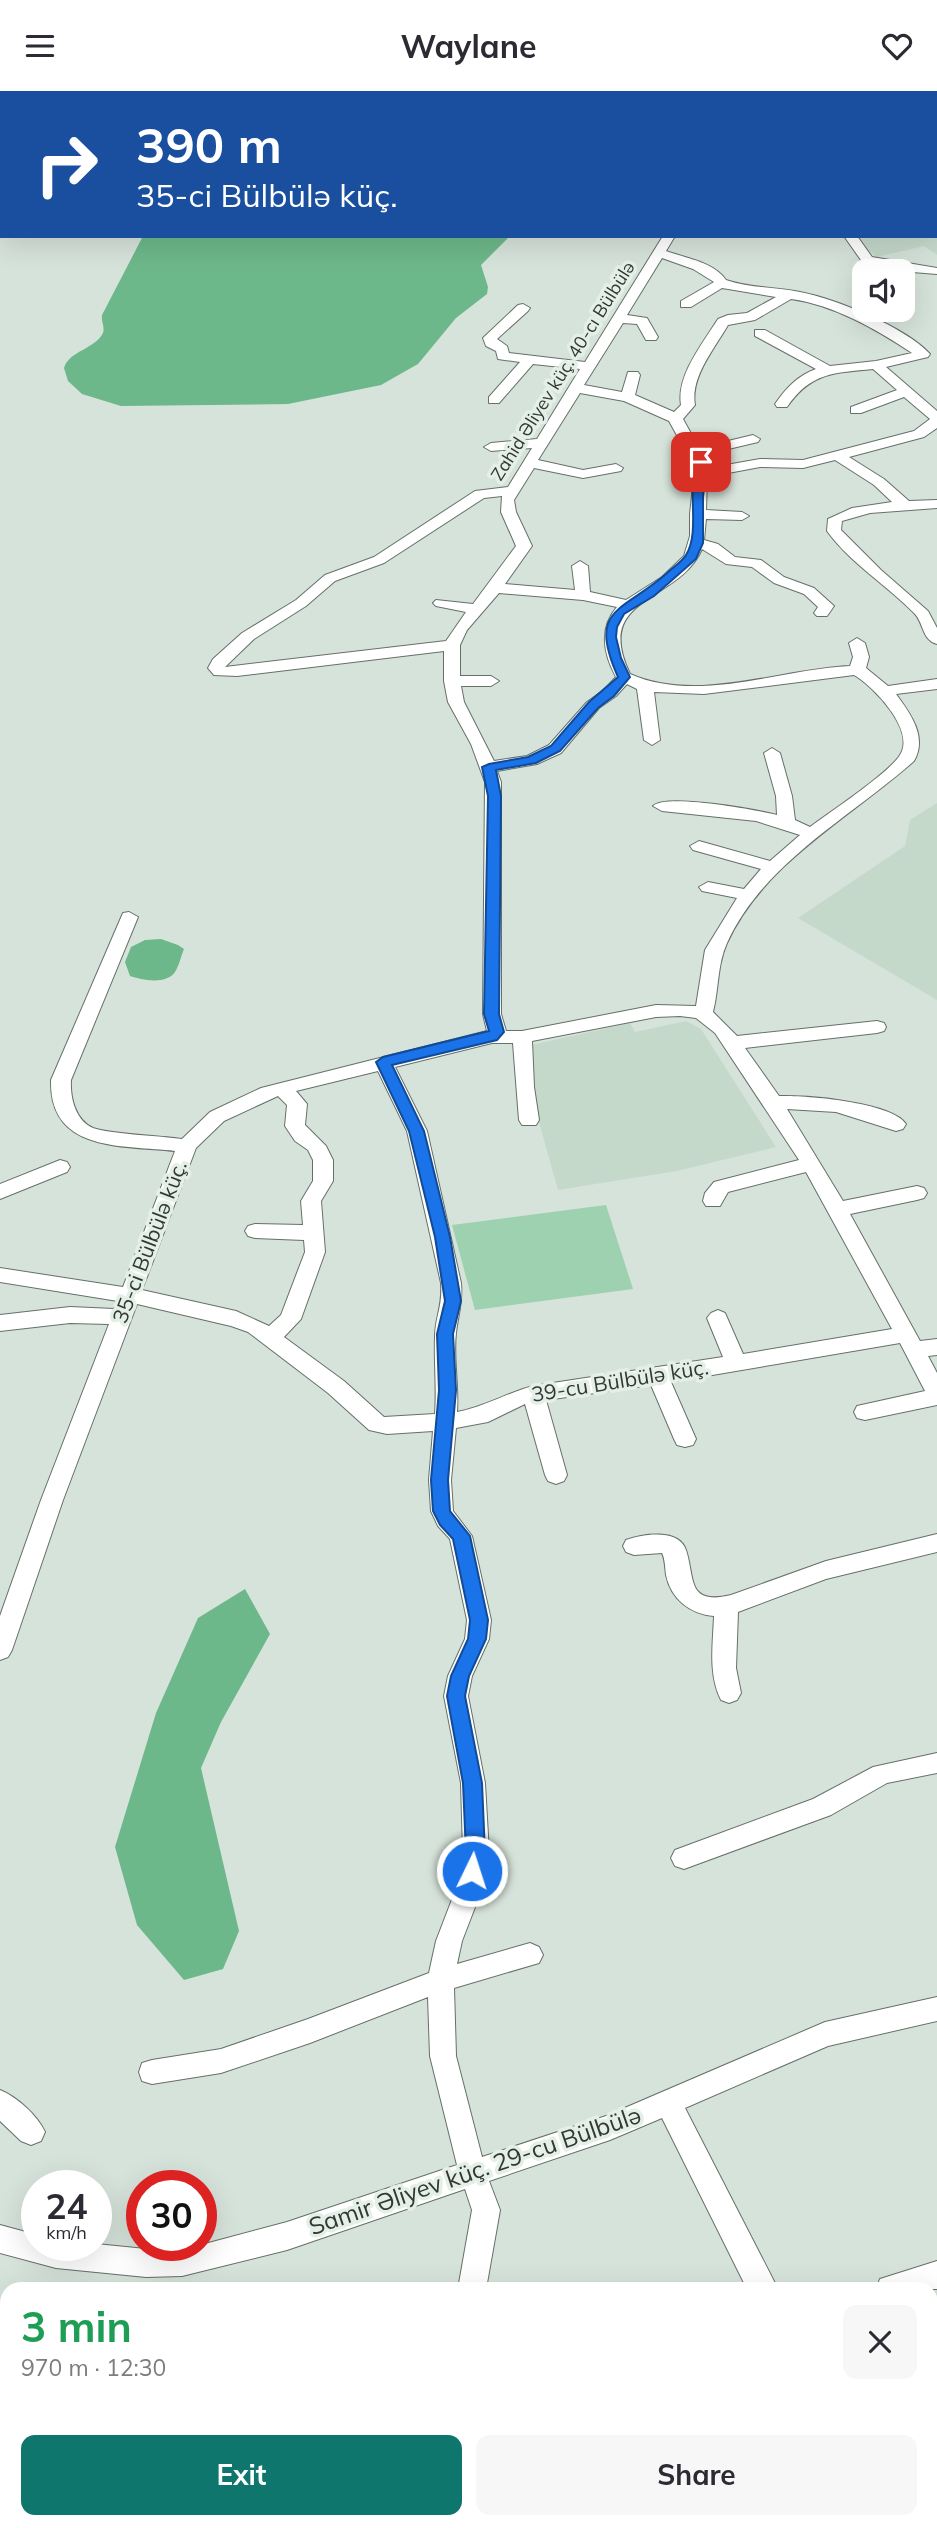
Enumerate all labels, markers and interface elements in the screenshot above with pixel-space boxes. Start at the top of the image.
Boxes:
text: Waylane [400,26,537,66]
icon: menu [21,27,59,65]
icon: heart [878,27,916,65]
text: 390 m [136,114,282,175]
icon: right [21,119,112,210]
text: 35-ci Bülbülə küç. [136,175,398,215]
street label: Zahid Əliyev küç. 40-cı Bülbülə [485,257,640,485]
map controls [852,259,915,322]
button: sound [852,259,915,322]
pin [671,432,731,492]
icon: arrive [682,443,720,481]
street label: 35-ci Bülbülə küç. [106,1157,192,1326]
street label: 39-cu Bülbülə küç. [529,1353,710,1407]
position arrow [435,1834,509,1908]
street label: Samir Əliyev küç. 29-cu Bülbülə [305,2099,645,2241]
speed limit sign: 30 [126,2170,217,2261]
text: 24 [45,2184,88,2228]
text: km/h [46,2221,87,2244]
text: 3 min [21,2300,132,2353]
button: close [843,2305,917,2379]
text: 970 m · 12:30 [21,2353,166,2382]
button: Exit [21,2435,462,2515]
button: Share [476,2435,917,2515]

